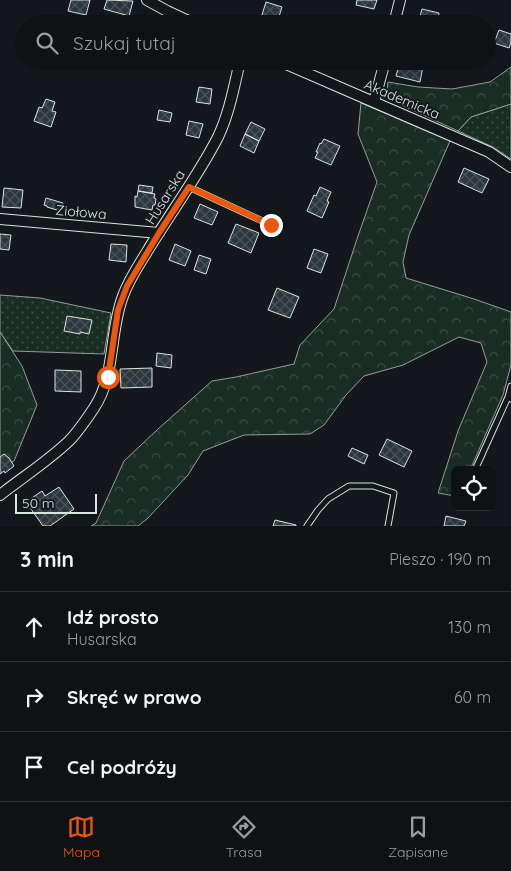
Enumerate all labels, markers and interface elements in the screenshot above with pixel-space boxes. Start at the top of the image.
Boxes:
search box [15,15,496,70]
icon: search [33,29,61,57]
text: Szukaj tutaj [73,31,176,55]
street label: Akademicka [362,75,442,123]
street label: Husarska [141,166,189,228]
street label: Ziołowa [55,201,107,223]
route end [260,214,283,237]
route start [97,366,120,389]
map controls [451,466,496,511]
button: locate [451,466,496,511]
scale bar [15,491,98,514]
text: 50 m [22,494,55,512]
text: 3 min [20,546,74,572]
text: Pieszo · 190 m [389,549,491,569]
text: Idź prosto [67,605,159,629]
icon: ahead [20,613,48,641]
text: 130 m [448,617,491,637]
text: Husarska [67,629,137,649]
icon: right [20,683,48,711]
text: Skręć w prawo [67,685,202,709]
text: 60 m [454,687,491,707]
icon: arrive [20,753,48,781]
text: Cel podróży [67,755,177,779]
tab: Mapa [63,813,100,861]
tab: Trasa [226,813,262,861]
tab: Zapisane [388,813,448,861]

